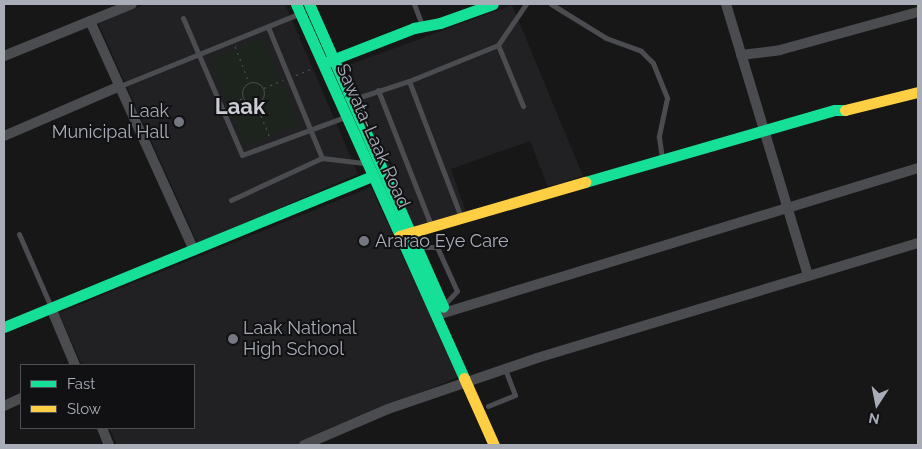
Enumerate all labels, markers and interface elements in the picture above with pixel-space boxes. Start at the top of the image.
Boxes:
street label: Sawata-Laak Road [332,61,414,211]
district label: Laak [215,94,265,120]
place label: Laak Municipal Hall [51,101,169,144]
marker: Laak Municipal Hall [173,116,185,128]
place label: Ararao Eye Care [375,230,509,252]
marker: Ararao Eye Care [357,234,371,248]
place label: Laak National High School [243,318,357,360]
marker: Laak National High School [227,333,239,345]
legend [20,364,195,429]
text: Fast [67,375,95,393]
north arrow [852,379,902,429]
text: Slow [67,400,101,418]
text: N [867,410,881,428]

